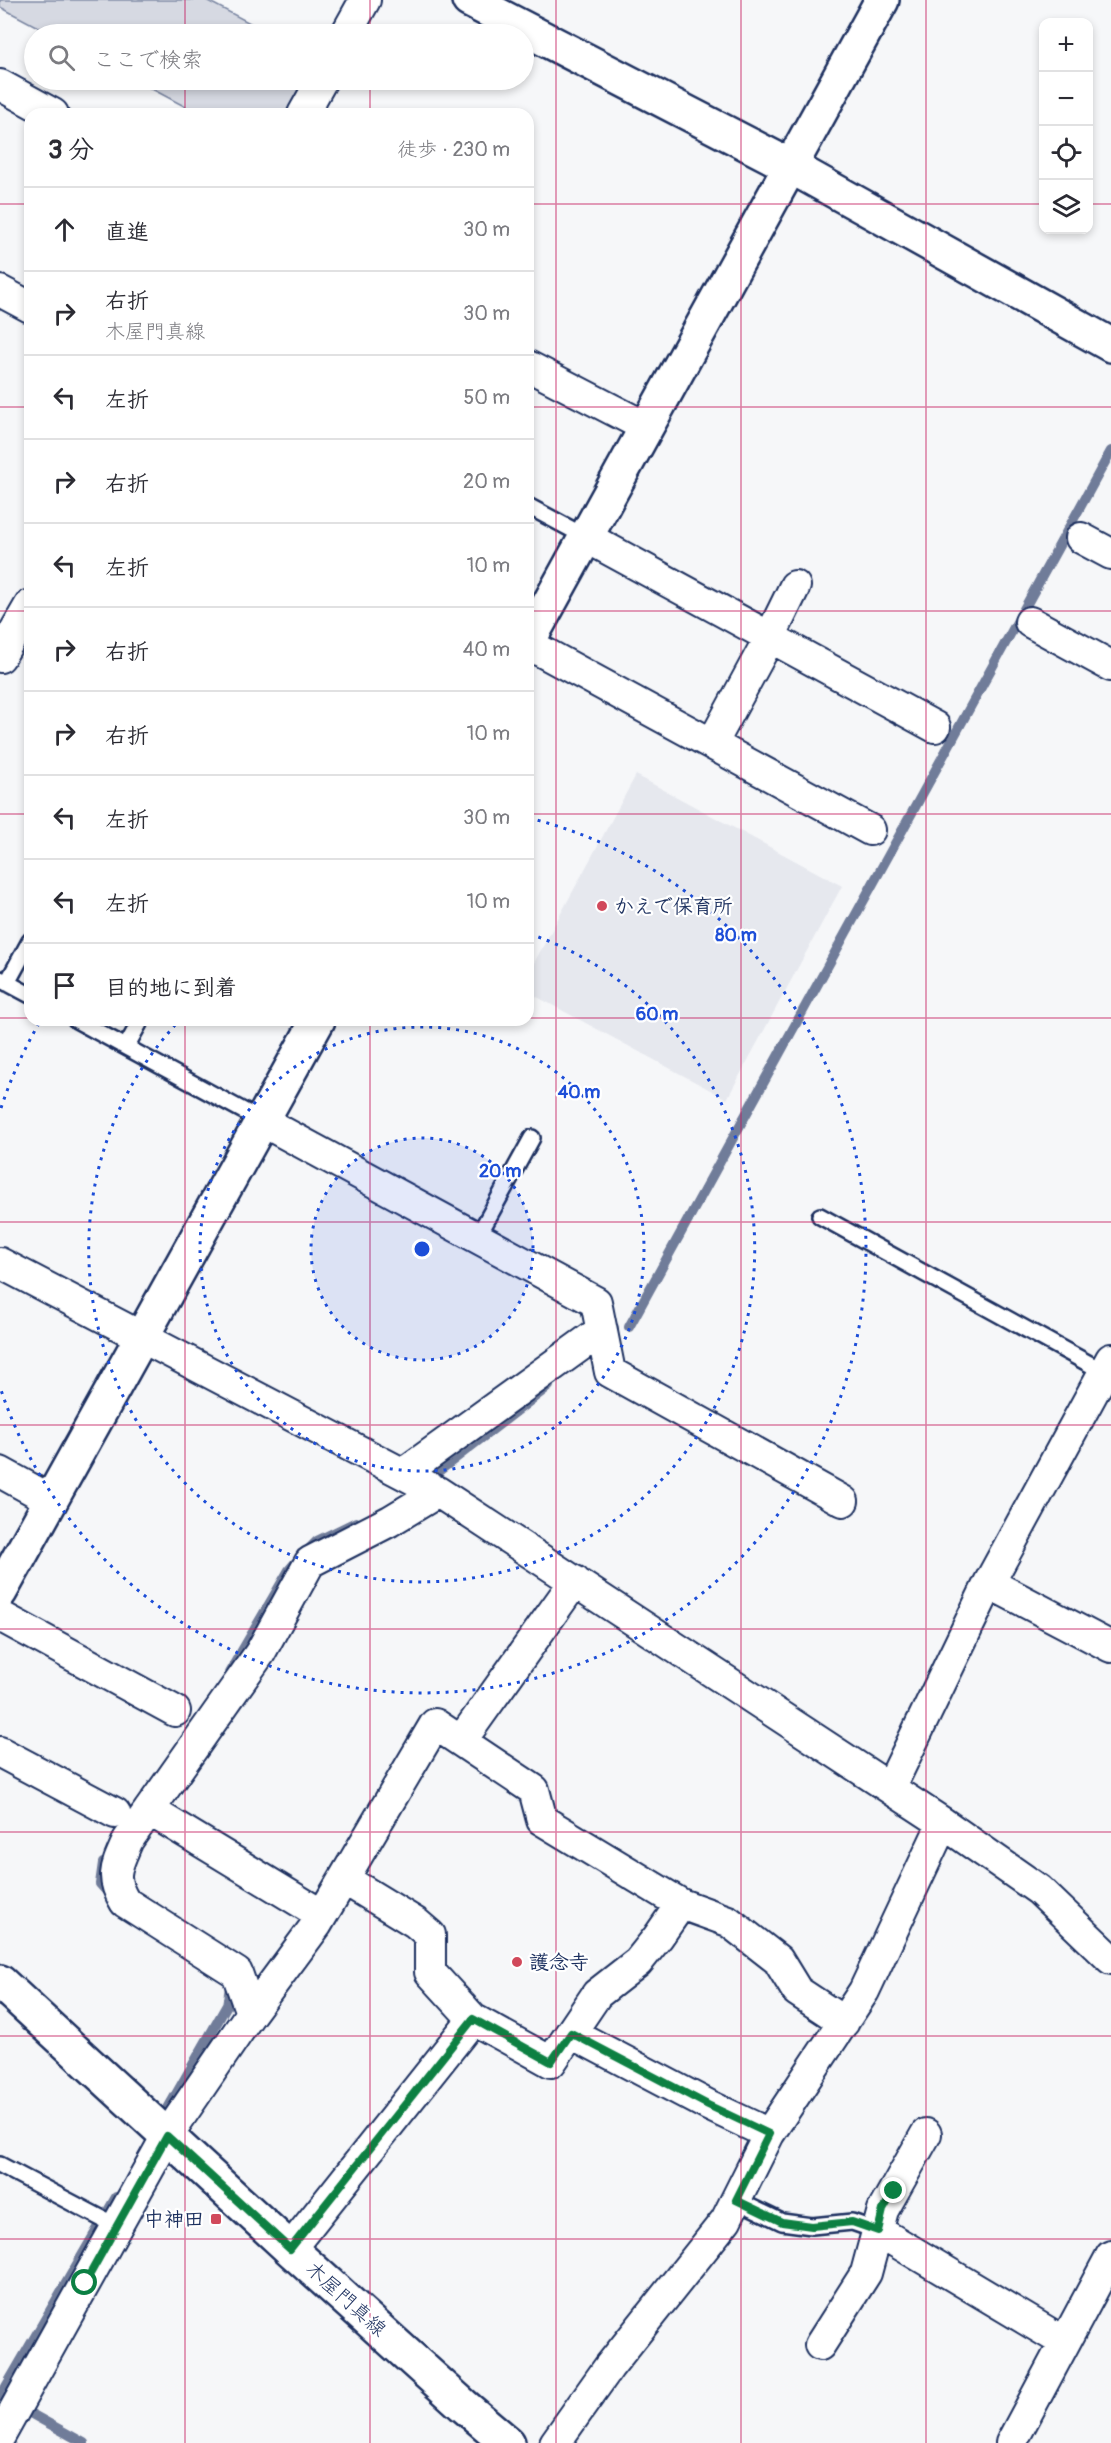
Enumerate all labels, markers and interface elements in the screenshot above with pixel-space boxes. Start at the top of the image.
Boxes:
map controls [1039,18,1093,234]
button: + [1039,18,1093,72]
search box [24,24,534,90]
icon: search [45,41,78,74]
text: ここで検索 [93,46,203,74]
button: − [1039,72,1093,126]
button: locate [1039,126,1093,180]
text: 3 分 [48,134,94,166]
text: 徒歩 · 230 m [397,137,510,162]
button: layers [1039,180,1093,234]
icon: ahead [48,213,81,246]
text: 30 m [463,217,510,242]
text: 直進 [105,218,149,246]
text: 右折 [105,287,149,315]
icon: right [48,297,81,330]
text: 30 m [463,301,510,326]
text: 木屋門真線 [105,319,205,344]
icon: left [48,381,81,414]
text: 50 m [463,385,510,410]
text: 左折 [105,386,149,414]
icon: right [48,465,81,498]
text: 20 m [463,469,510,494]
text: 右折 [105,470,149,498]
icon: left [48,549,81,582]
text: 10 m [466,553,510,578]
text: 左折 [105,554,149,582]
icon: right [48,633,81,666]
text: 40 m [463,637,510,662]
text: 右折 [105,638,149,666]
icon: right [48,717,81,750]
text: 10 m [466,721,510,746]
text: 右折 [105,722,149,750]
icon: left [48,801,81,834]
text: 30 m [463,805,510,830]
text: 左折 [105,806,149,834]
icon: left [48,885,81,918]
text: 10 m [466,889,510,914]
text: 左折 [105,890,149,918]
place label: かえで保育所 [614,894,733,919]
marker: かえで保育所 [595,899,609,913]
text: 80 m [715,924,757,947]
icon: arrive [48,969,81,1002]
text: 目的地に到着 [105,974,237,1002]
text: 60 m [636,1003,678,1026]
text: 40 m [558,1081,600,1104]
text: 20 m [479,1160,521,1183]
centre of rings [412,1239,432,1259]
place label: 護念寺 [529,1950,589,1975]
marker: 護念寺 [510,1955,524,1969]
route end [880,2177,906,2203]
place label: 中神田 [144,2207,204,2232]
marker: 中神田 [209,2212,223,2226]
street label: 木屋門真線 [300,2256,392,2342]
route start [71,2269,97,2295]

